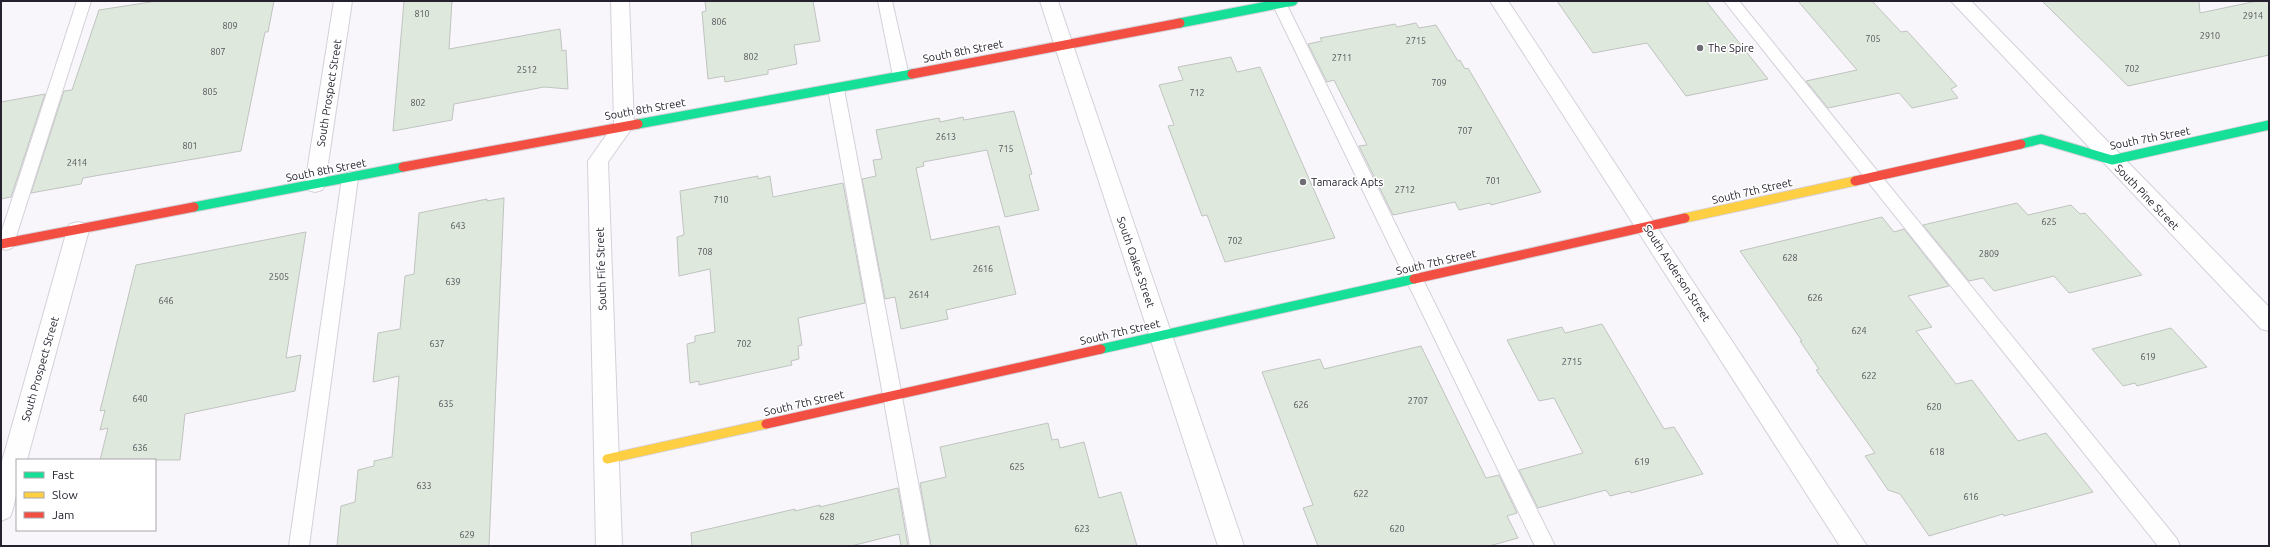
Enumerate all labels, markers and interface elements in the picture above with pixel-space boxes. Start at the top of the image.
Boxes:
house number: 810 [414,9,430,19]
house number: 2914 [2243,11,2263,21]
house number: 806 [711,17,727,27]
house number: 809 [222,21,238,31]
house number: 2910 [2200,31,2220,41]
house number: 705 [1865,34,1881,44]
house number: 2715 [1406,36,1426,46]
street label: South 8th Street [922,37,1005,65]
street label: South Prospect Street [315,38,344,148]
place label: The Spire [1708,42,1754,54]
marker: The Spire [1695,43,1705,53]
house number: 807 [210,47,226,57]
house number: 802 [743,52,759,62]
house number: 2711 [1332,53,1352,63]
house number: 702 [2124,64,2140,74]
house number: 2512 [517,65,537,75]
house number: 709 [1431,78,1447,88]
house number: 805 [202,87,218,97]
house number: 712 [1189,88,1205,98]
street label: South 8th Street [604,96,687,122]
house number: 802 [410,98,426,108]
street label: South 7th Street [2109,124,2192,152]
house number: 707 [1457,126,1473,136]
house number: 2613 [936,132,956,142]
house number: 801 [182,141,198,151]
house number: 715 [998,144,1014,154]
street label: South 8th Street [285,156,368,184]
house number: 2414 [67,158,87,168]
street label: South Pine Street [2113,162,2182,233]
place label: Tamarack Apts [1311,176,1383,188]
house number: 701 [1485,176,1501,186]
street label: South 7th Street [1711,176,1794,206]
marker: Tamarack Apts [1298,177,1308,187]
house number: 2712 [1395,185,1415,195]
house number: 710 [713,195,729,205]
street label: South Oakes Street [1115,215,1157,310]
house number: 625 [2041,217,2057,227]
house number: 643 [450,221,466,231]
street label: South Anderson Street [1641,223,1713,324]
street label: South Fife Street [594,226,608,311]
house number: 702 [1227,236,1243,246]
house number: 708 [697,247,713,257]
street label: South 7th Street [1395,247,1478,277]
house number: 2809 [1979,249,1999,259]
house number: 628 [1782,253,1798,263]
house number: 2616 [973,264,993,274]
house number: 2505 [269,272,289,282]
house number: 639 [445,277,461,287]
house number: 2614 [909,290,929,300]
house number: 626 [1807,293,1823,303]
house number: 646 [158,296,174,306]
street label: South Prospect Street [19,314,61,423]
street label: South 7th Street [1079,317,1162,347]
house number: 624 [1851,326,1867,336]
house number: 637 [429,339,445,349]
house number: 702 [736,339,752,349]
house number: 619 [2140,352,2156,362]
house number: 2715 [1562,357,1582,367]
house number: 622 [1861,371,1877,381]
street label: South 7th Street [763,388,846,418]
house number: 640 [132,394,148,404]
house number: 2707 [1408,396,1428,406]
house number: 635 [438,399,454,409]
house number: 626 [1293,400,1309,410]
house number: 620 [1926,402,1942,412]
house number: 636 [132,443,148,453]
house number: 618 [1929,447,1945,457]
house number: 619 [1634,457,1650,467]
legend [16,459,156,531]
house number: 625 [1009,462,1025,472]
text: Fast [52,468,74,481]
house number: 633 [416,481,432,491]
text: Slow [52,488,78,501]
house number: 622 [1353,489,1369,499]
house number: 616 [1963,492,1979,502]
text: Jam [52,508,74,521]
house number: 628 [819,512,835,522]
house number: 623 [1074,524,1090,534]
house number: 620 [1389,524,1405,534]
house number: 629 [459,530,475,540]

